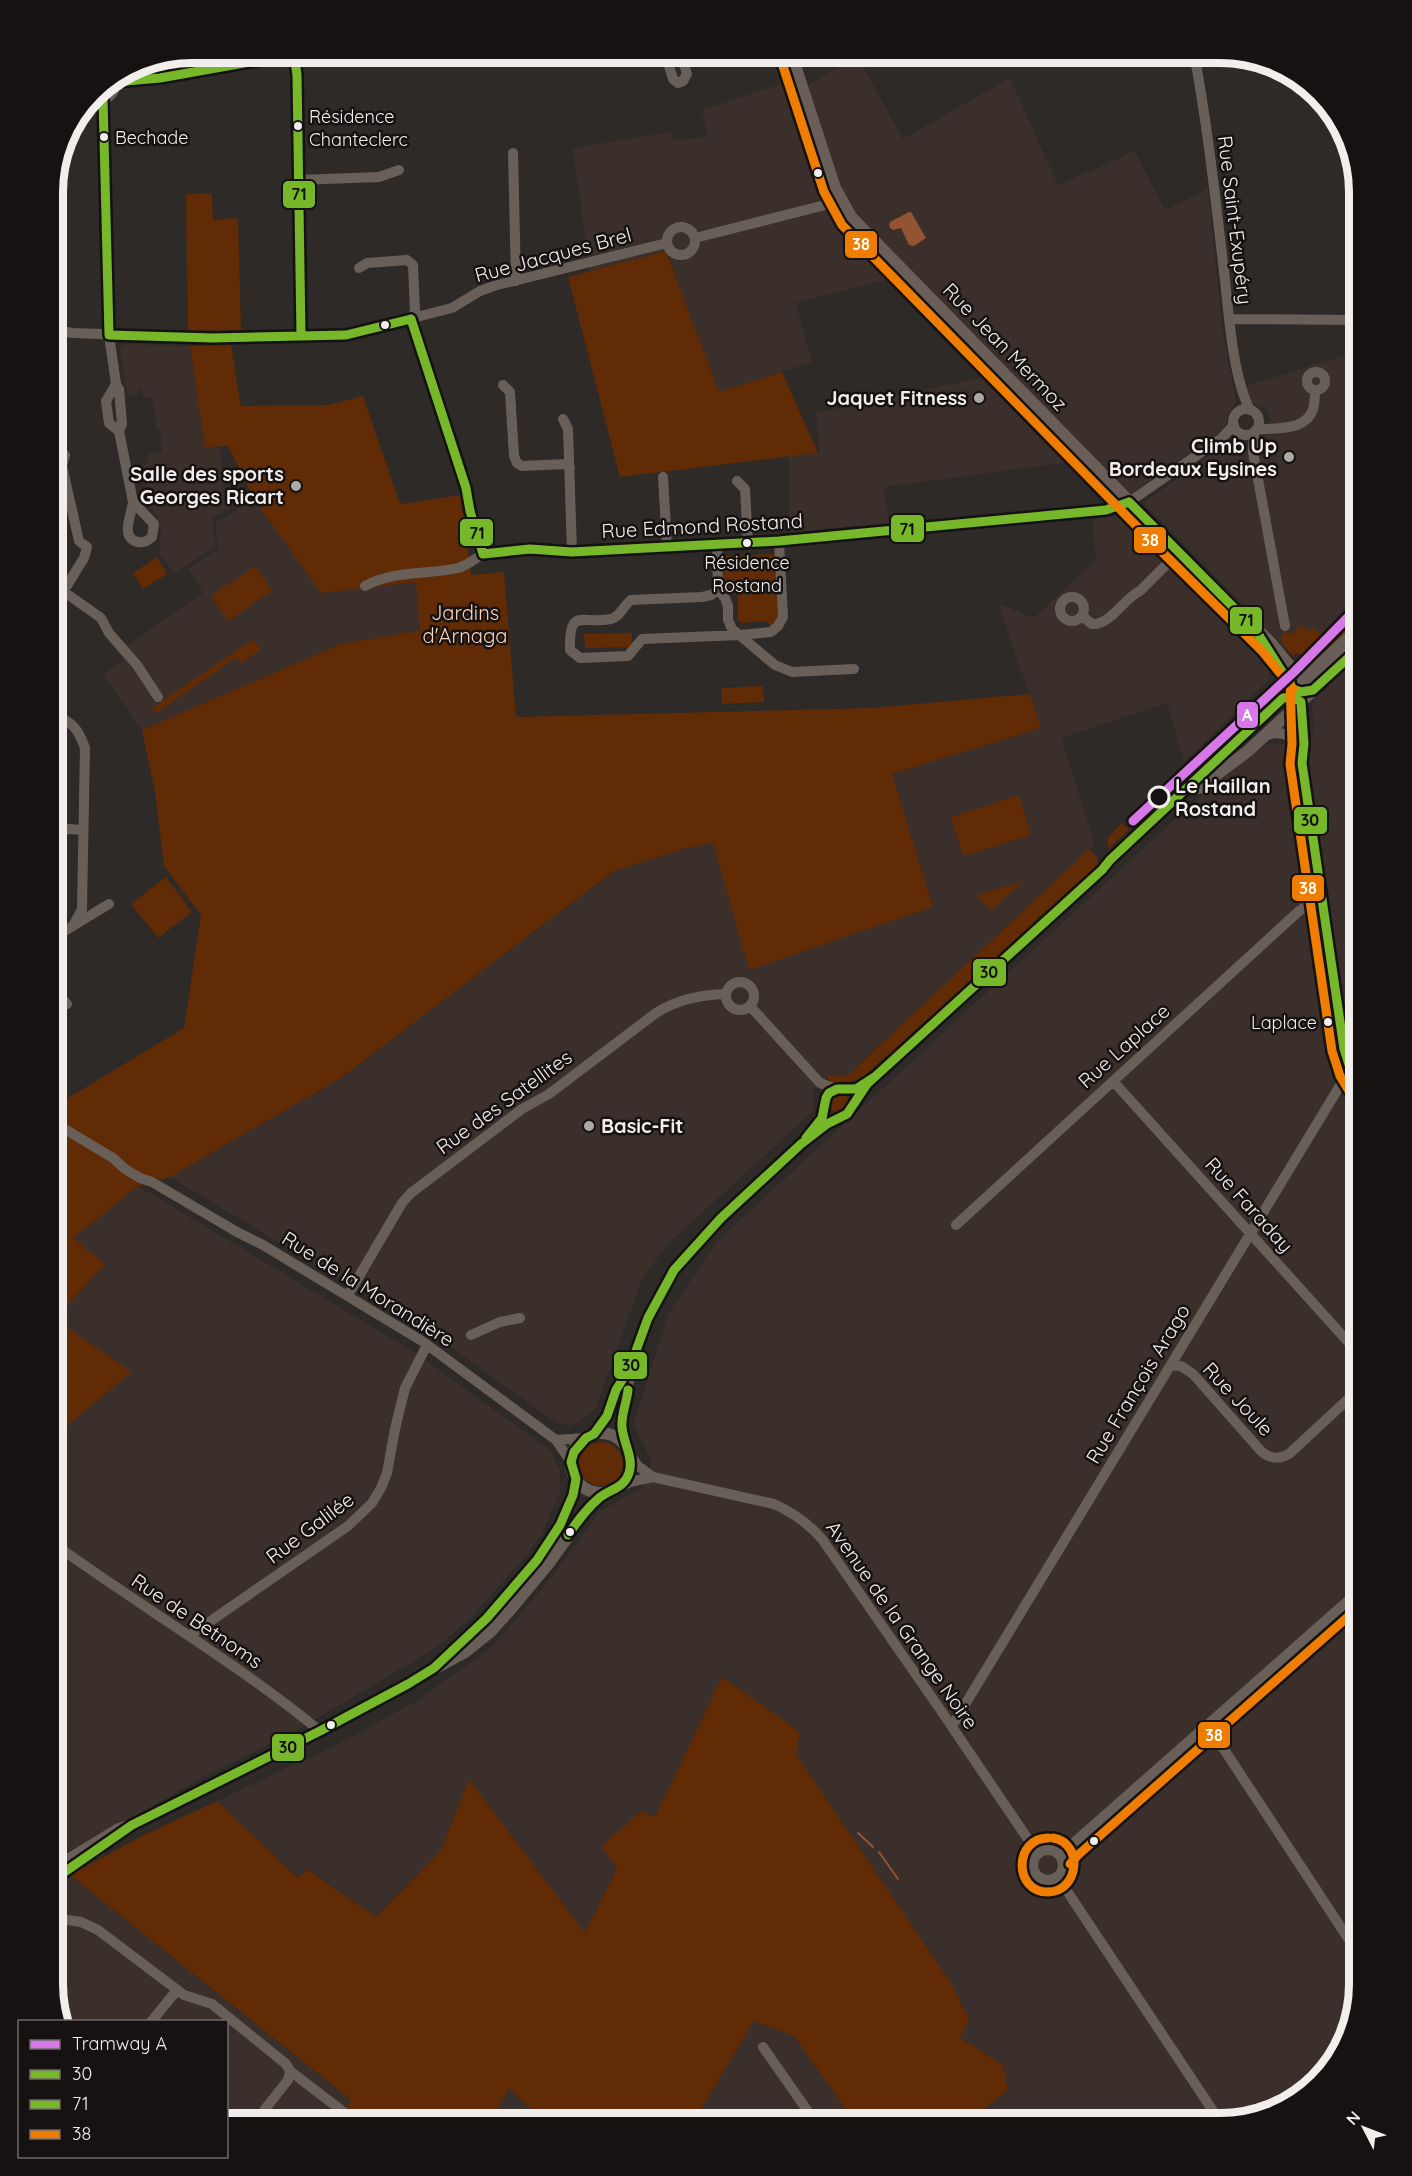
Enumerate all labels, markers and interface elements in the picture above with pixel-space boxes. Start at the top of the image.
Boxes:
place label: Résidence Chanteclerc [309,105,408,151]
marker: Résidence Chanteclerc [292,120,304,132]
place label: Bechade [115,126,188,149]
marker: Bechade [98,131,110,143]
street label: Rue Saint-Exupéry [1213,134,1258,306]
unlabelled marker [812,167,824,179]
line badge: 71 [282,180,316,209]
text: 71 [291,184,307,204]
street label: Rue Jacques Brel [472,222,634,287]
line badge: 38 [844,230,878,259]
text: 38 [852,234,870,254]
street label: Rue Jean Mermoz [938,277,1073,416]
unlabelled marker [379,319,391,331]
place label: Jaquet Fitness [826,385,967,410]
marker: Jaquet Fitness [972,391,986,405]
place label: Climb Up Bordeaux Eysines [1109,433,1277,481]
marker: Climb Up Bordeaux Eysines [1282,450,1296,464]
place label: Salle des sports Georges Ricart [130,461,284,509]
marker: Salle des sports Georges Ricart [289,479,303,493]
street label: Rue Edmond Rostand [601,508,803,543]
line badge: 71 [890,514,925,543]
line badge: 71 [459,518,494,547]
text: 71 [899,519,915,539]
text: 71 [469,523,485,543]
line badge: 38 [1133,526,1167,554]
text: 38 [1141,530,1159,550]
marker: Résidence Rostand [741,537,753,549]
place label: Résidence Rostand [704,551,790,597]
park label: Jardins d'Arnaga [423,600,507,648]
line badge: 71 [1229,606,1263,635]
text: 71 [1238,610,1254,630]
line badge: A [1236,701,1259,729]
text: A [1242,705,1253,725]
place label: Le Haillan Rostand [1175,773,1271,821]
marker: Le Haillan Rostand [1148,786,1170,808]
line badge: 30 [1293,806,1328,835]
text: 30 [1301,810,1319,830]
line badge: 38 [1291,874,1325,902]
text: 38 [1299,878,1317,898]
line badge: 30 [972,958,1007,987]
text: 30 [980,962,998,982]
street label: Rue Laplace [1073,998,1175,1093]
place label: Laplace [1251,1011,1317,1034]
marker: Laplace [1322,1016,1334,1028]
street label: Rue des Satellites [431,1044,576,1159]
place label: Basic-Fit [601,1113,683,1138]
marker: Basic-Fit [582,1119,596,1133]
street label: Rue Faraday [1200,1152,1299,1257]
street label: Rue de la Morandière [278,1225,459,1352]
street label: Rue François Arago [1080,1299,1195,1468]
line badge: 30 [613,1351,648,1380]
text: 30 [622,1355,640,1375]
street label: Rue Joule [1198,1357,1279,1441]
street label: Rue Galilée [261,1486,359,1569]
street label: Avenue de la Grange Noire [821,1516,984,1734]
unlabelled marker [564,1526,576,1538]
street label: Rue de Betnoms [127,1568,268,1674]
unlabelled marker [325,1719,337,1731]
line badge: 38 [1197,1721,1231,1749]
text: 38 [1205,1725,1223,1745]
line badge: 30 [271,1733,305,1762]
text: 30 [279,1737,297,1757]
unlabelled marker [1088,1835,1100,1847]
legend [18,2020,228,2158]
text: Tramway A [72,2032,167,2055]
text: 30 [72,2062,92,2085]
text: 71 [72,2092,89,2115]
north arrow [1334,2098,1394,2158]
text: N [1341,2107,1364,2129]
text: 38 [72,2122,91,2145]

